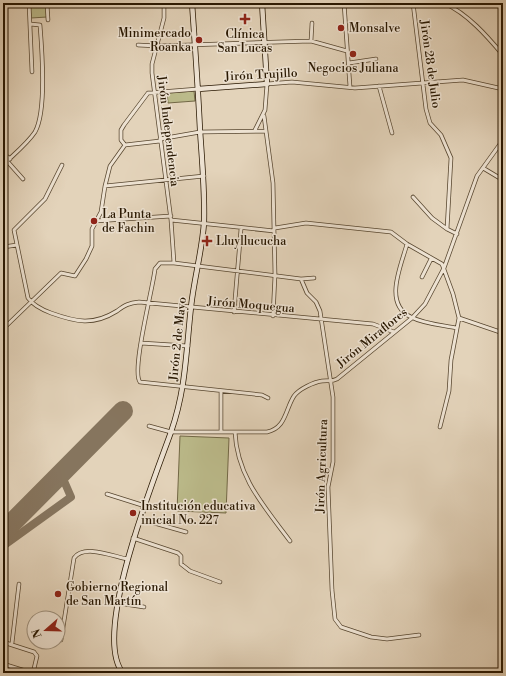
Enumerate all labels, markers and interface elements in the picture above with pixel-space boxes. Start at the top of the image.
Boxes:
marker: Clínica San Lucas [239,13,251,25]
street label: Jirón 28 de Julio [416,18,444,109]
place label: Monsalve [349,21,400,36]
marker: Monsalve [336,23,346,33]
place label: Minimercado Roanka [118,26,192,55]
place label: Clínica San Lucas [218,27,272,56]
marker: Minimercado Roanka [194,35,204,45]
marker: Negocios Juliana [348,49,358,59]
place label: Negocios Juliana [307,61,399,76]
street label: Jirón Trujillo [223,66,298,84]
street label: Jirón Independencia [154,74,182,188]
place label: La Punta de Fachin [102,207,155,236]
marker: La Punta de Fachin [89,216,99,226]
place label: Lluyllucucha [216,234,287,249]
marker: Lluyllucucha [201,235,213,247]
street label: Jirón Moquegua [206,294,296,316]
street label: Jirón 2 de Mayo [166,296,190,383]
street label: Jirón Miraflores [333,305,411,372]
street label: Jirón Agricultura [313,418,331,514]
place label: Institución educativa inicial No. 227 [141,499,257,528]
marker: Institución educativa inicial No. 227 [128,508,138,518]
place label: Gobierno Regional de San Martín [66,580,169,609]
marker: Gobierno Regional de San Martín [53,589,63,599]
north arrow [26,610,66,650]
text: N [29,626,46,640]

